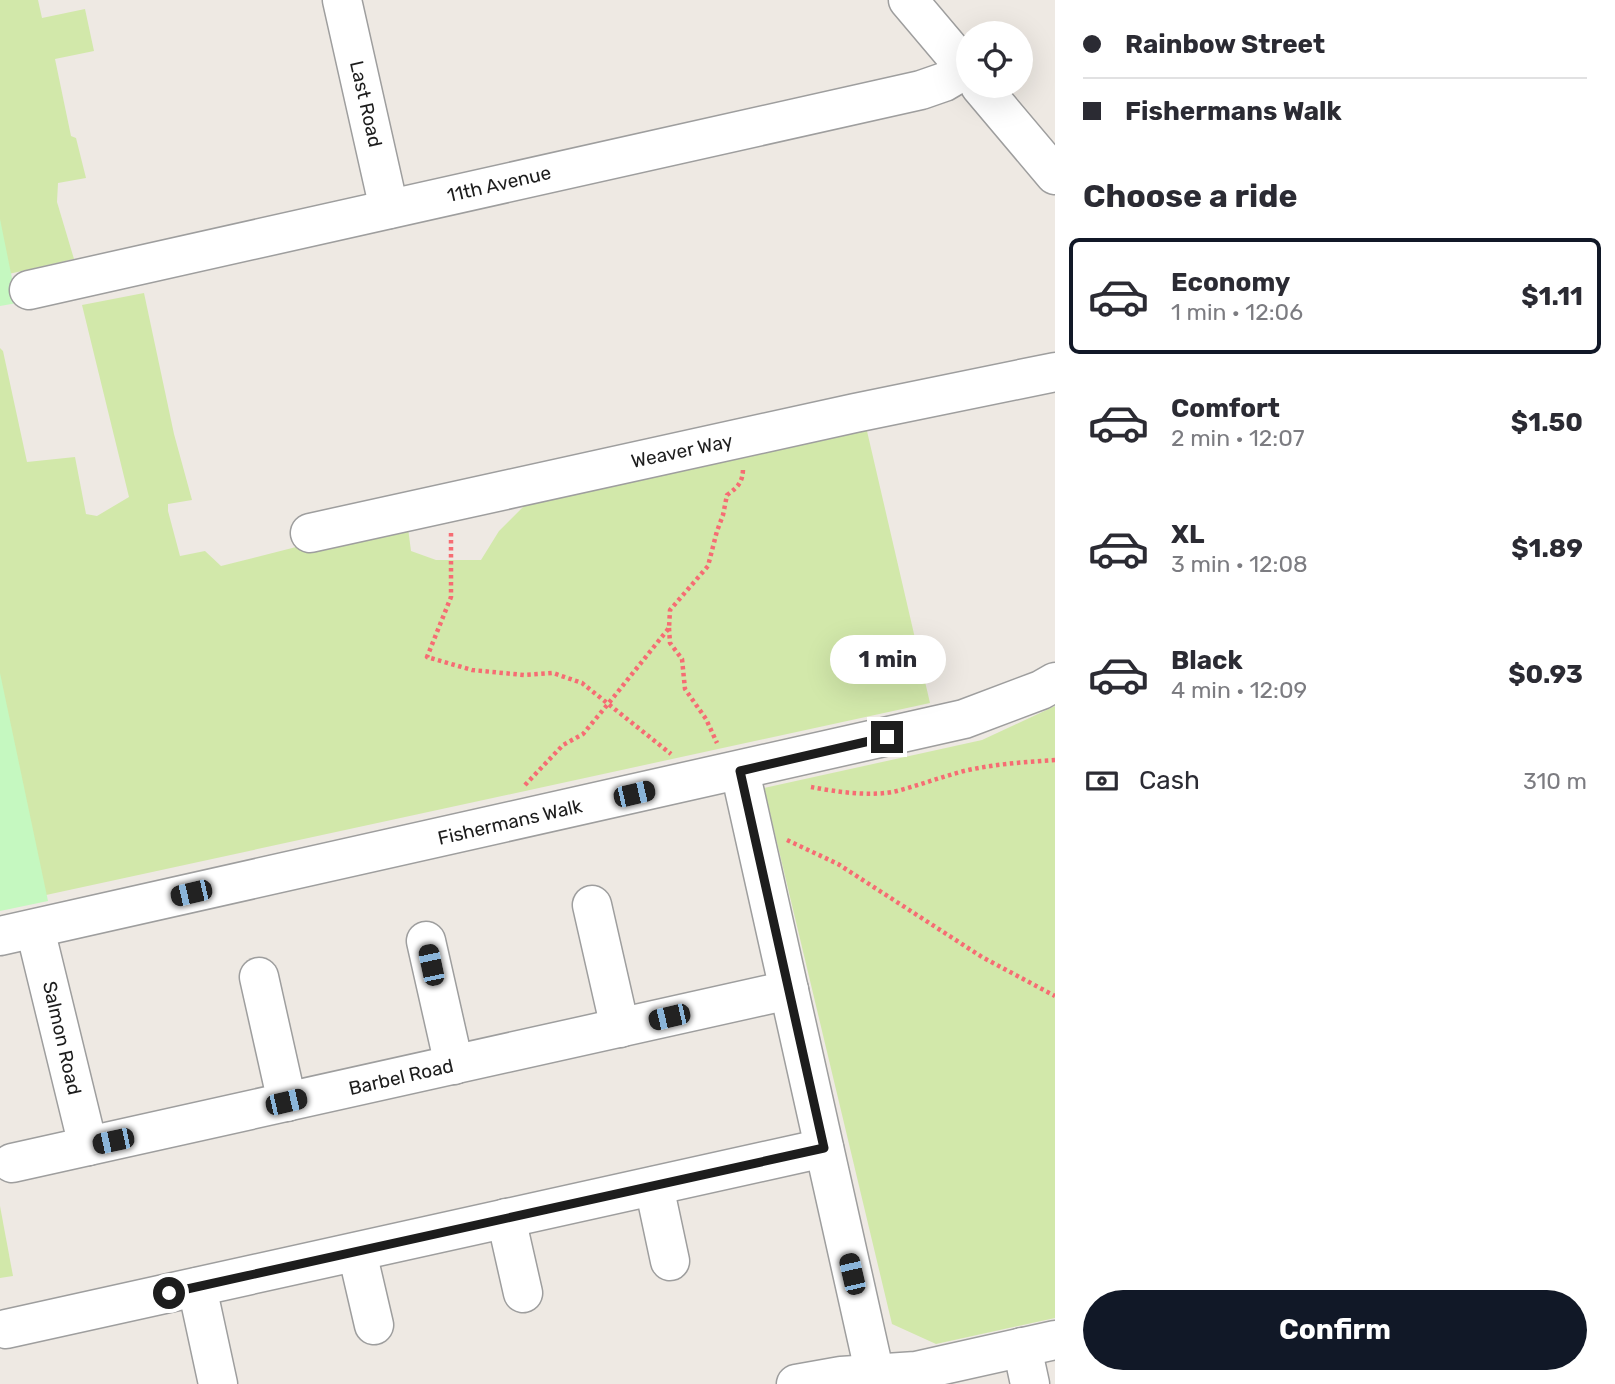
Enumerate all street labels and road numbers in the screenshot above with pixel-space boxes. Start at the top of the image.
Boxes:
street label: Last Road [345,59,387,149]
street label: 11th Avenue [445,161,553,207]
street label: Weaver Way [629,429,735,473]
street label: Fishermans Walk [436,794,585,850]
street label: Salmon Road [38,979,86,1097]
street label: Barbel Road [346,1054,456,1100]

